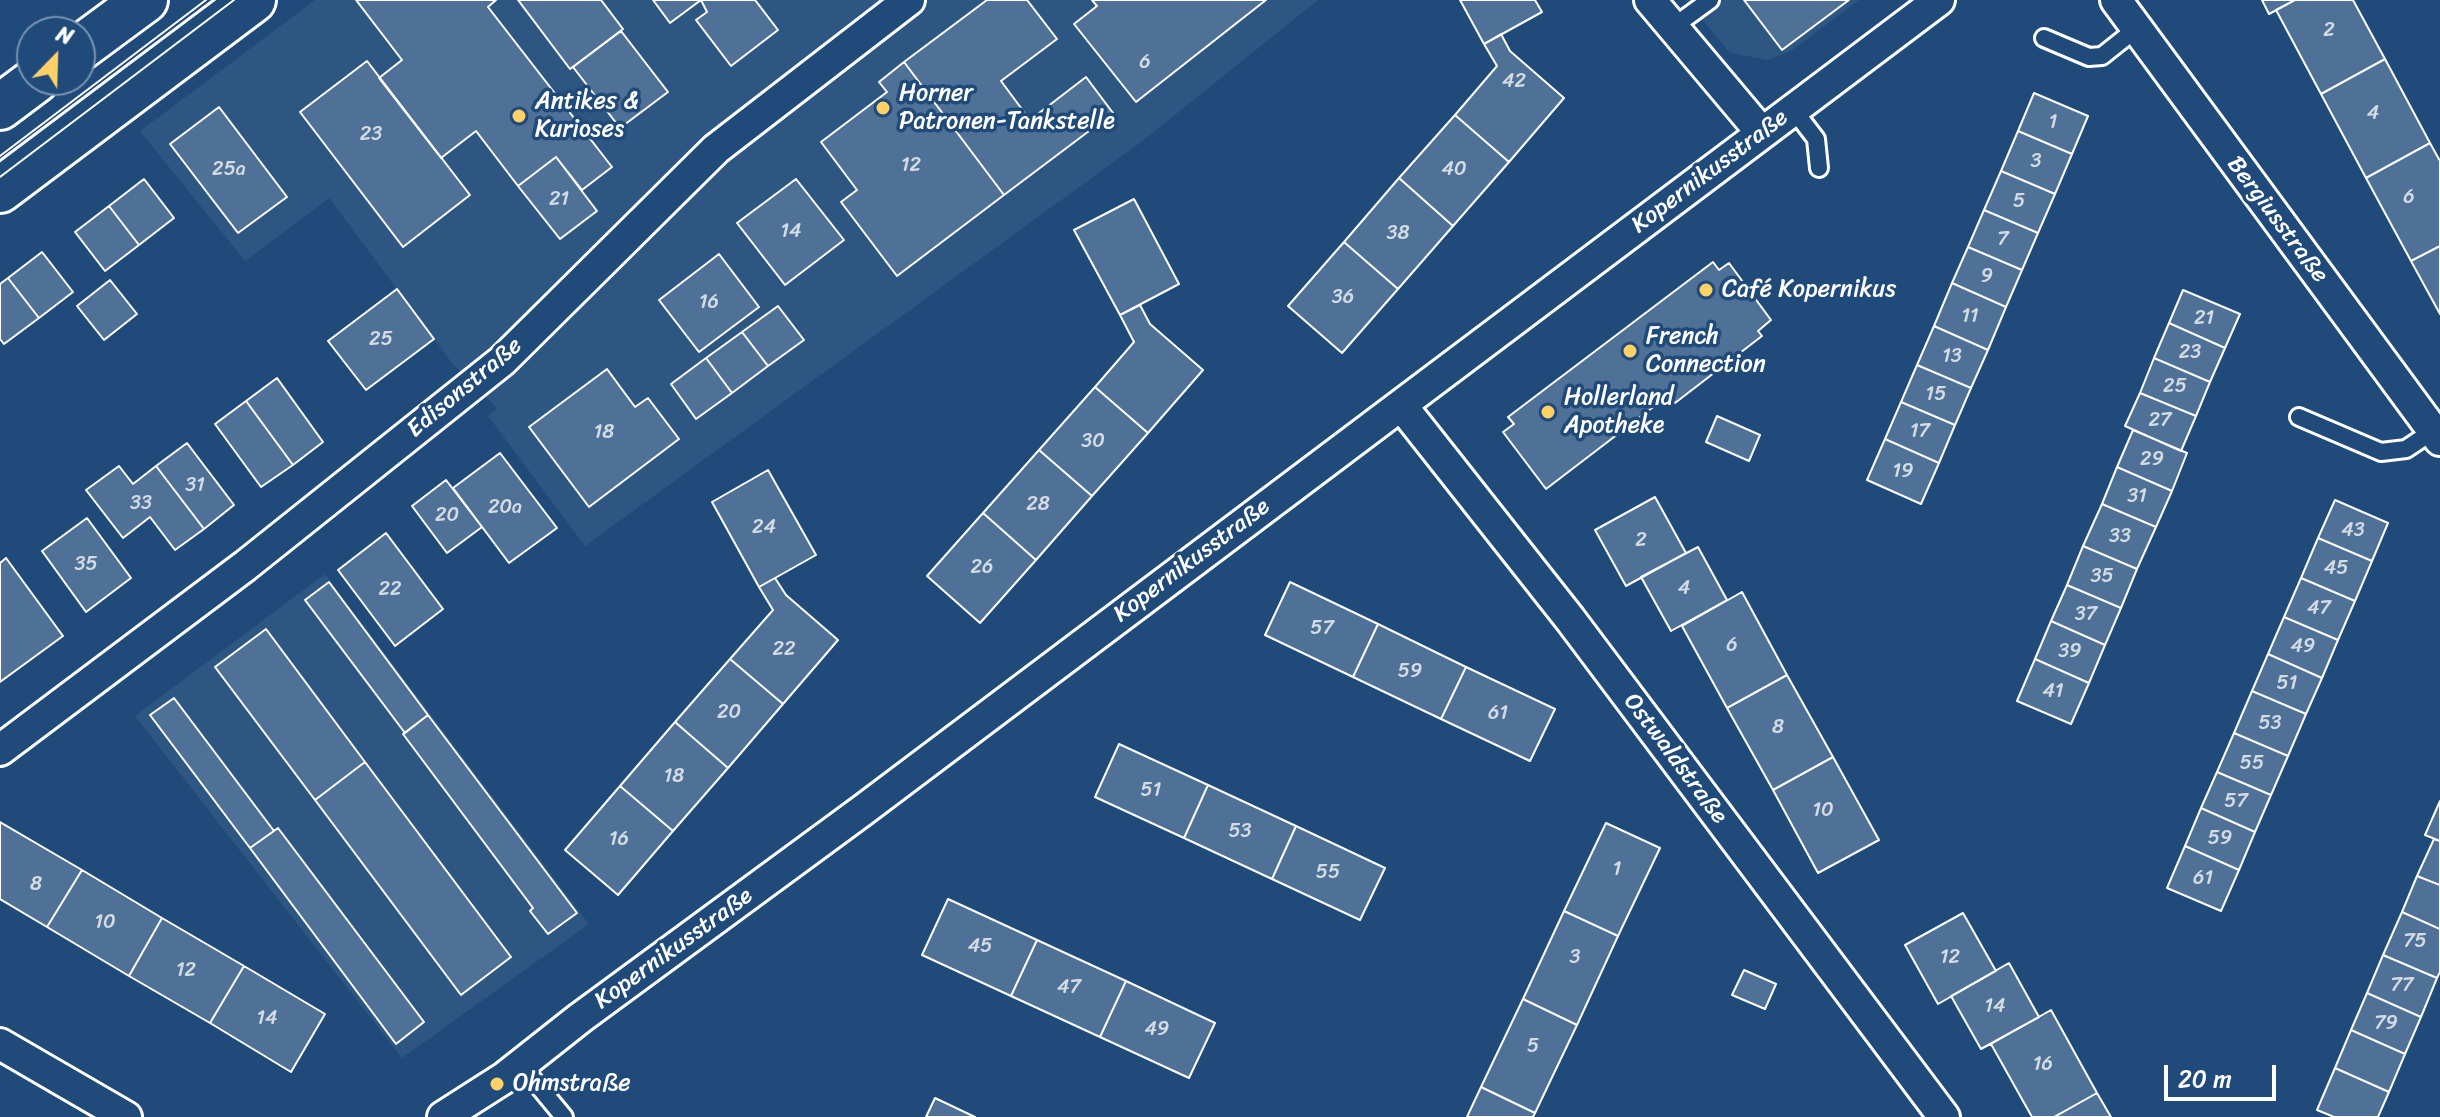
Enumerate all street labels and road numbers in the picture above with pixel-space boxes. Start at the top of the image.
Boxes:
street label: Kopernikusstraße [1626,104,1794,240]
street label: Bergiusstraße [2220,151,2334,289]
street label: Edisonstraße [402,332,528,444]
street label: Kopernikusstraße [1108,493,1276,629]
street label: Ostwaldstraße [1617,688,1733,830]
street label: Kopernikusstraße [589,882,759,1016]

